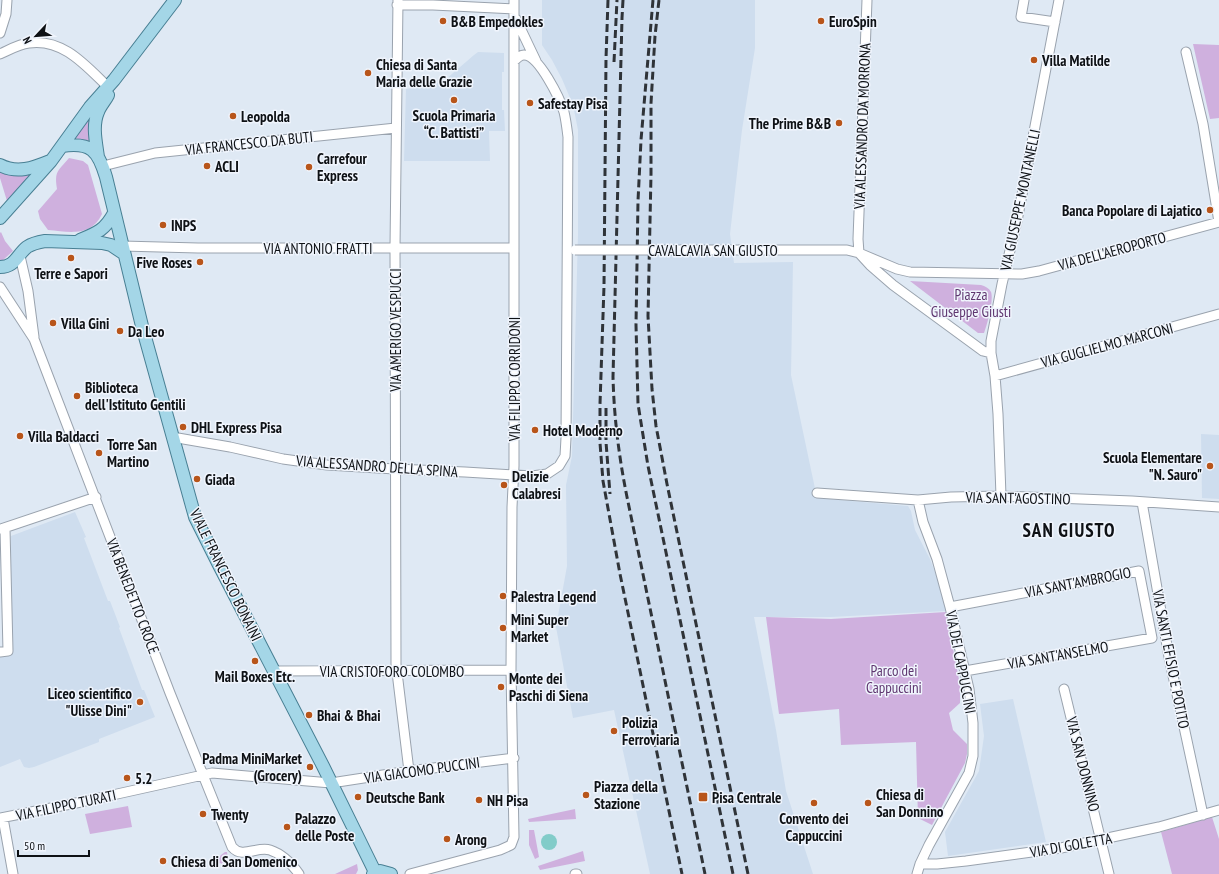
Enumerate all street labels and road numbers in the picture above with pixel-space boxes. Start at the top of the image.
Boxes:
street label: VIA ALESSANDRO DA MORRONA [850,42,874,210]
street label: VIA FRANCESCO DA BUTI [183,127,314,159]
street label: VIA GIUSEPPE MONTANELLI [996,127,1044,273]
street label: VIA DELL'AEROPORTO [1055,227,1168,275]
street label: VIA ANTONIO FRATTI [263,239,372,258]
street label: CAVALCAVIA SAN GIUSTO [648,241,778,260]
street label: VIA AMERIGO VESPUCCI [386,268,405,393]
street label: VIA FILIPPO CORRIDONI [505,317,524,442]
street label: VIA GUGLIELMO MARCONI [1038,318,1175,372]
street label: VIA ALESSANDRO DELLA SPINA [294,451,459,481]
street label: VIA SANT'AGOSTINO [964,488,1071,508]
street label: VIALE FRANCESCO BONAINI [185,505,266,644]
street label: VIA BENEDETTO CROCE [102,535,164,656]
street label: VIA SANT'AMBROGIO [1022,562,1133,602]
street label: VIA SANTI EFISIO E POTITO [1148,587,1194,730]
street label: VIA DEI CAPPUCCINI [942,608,980,715]
street label: VIA SANT'ANSELMO [1005,637,1110,673]
street label: VIA CRISTOFORO COLOMBO [319,662,464,681]
street label: VIA SAN DONNINO [1062,714,1104,813]
street label: VIA GIACOMO PUCCINI [362,752,481,788]
street label: VIA FILIPPO TURATI [13,785,118,825]
street label: VIA DI GOLETTA [1027,828,1114,862]

